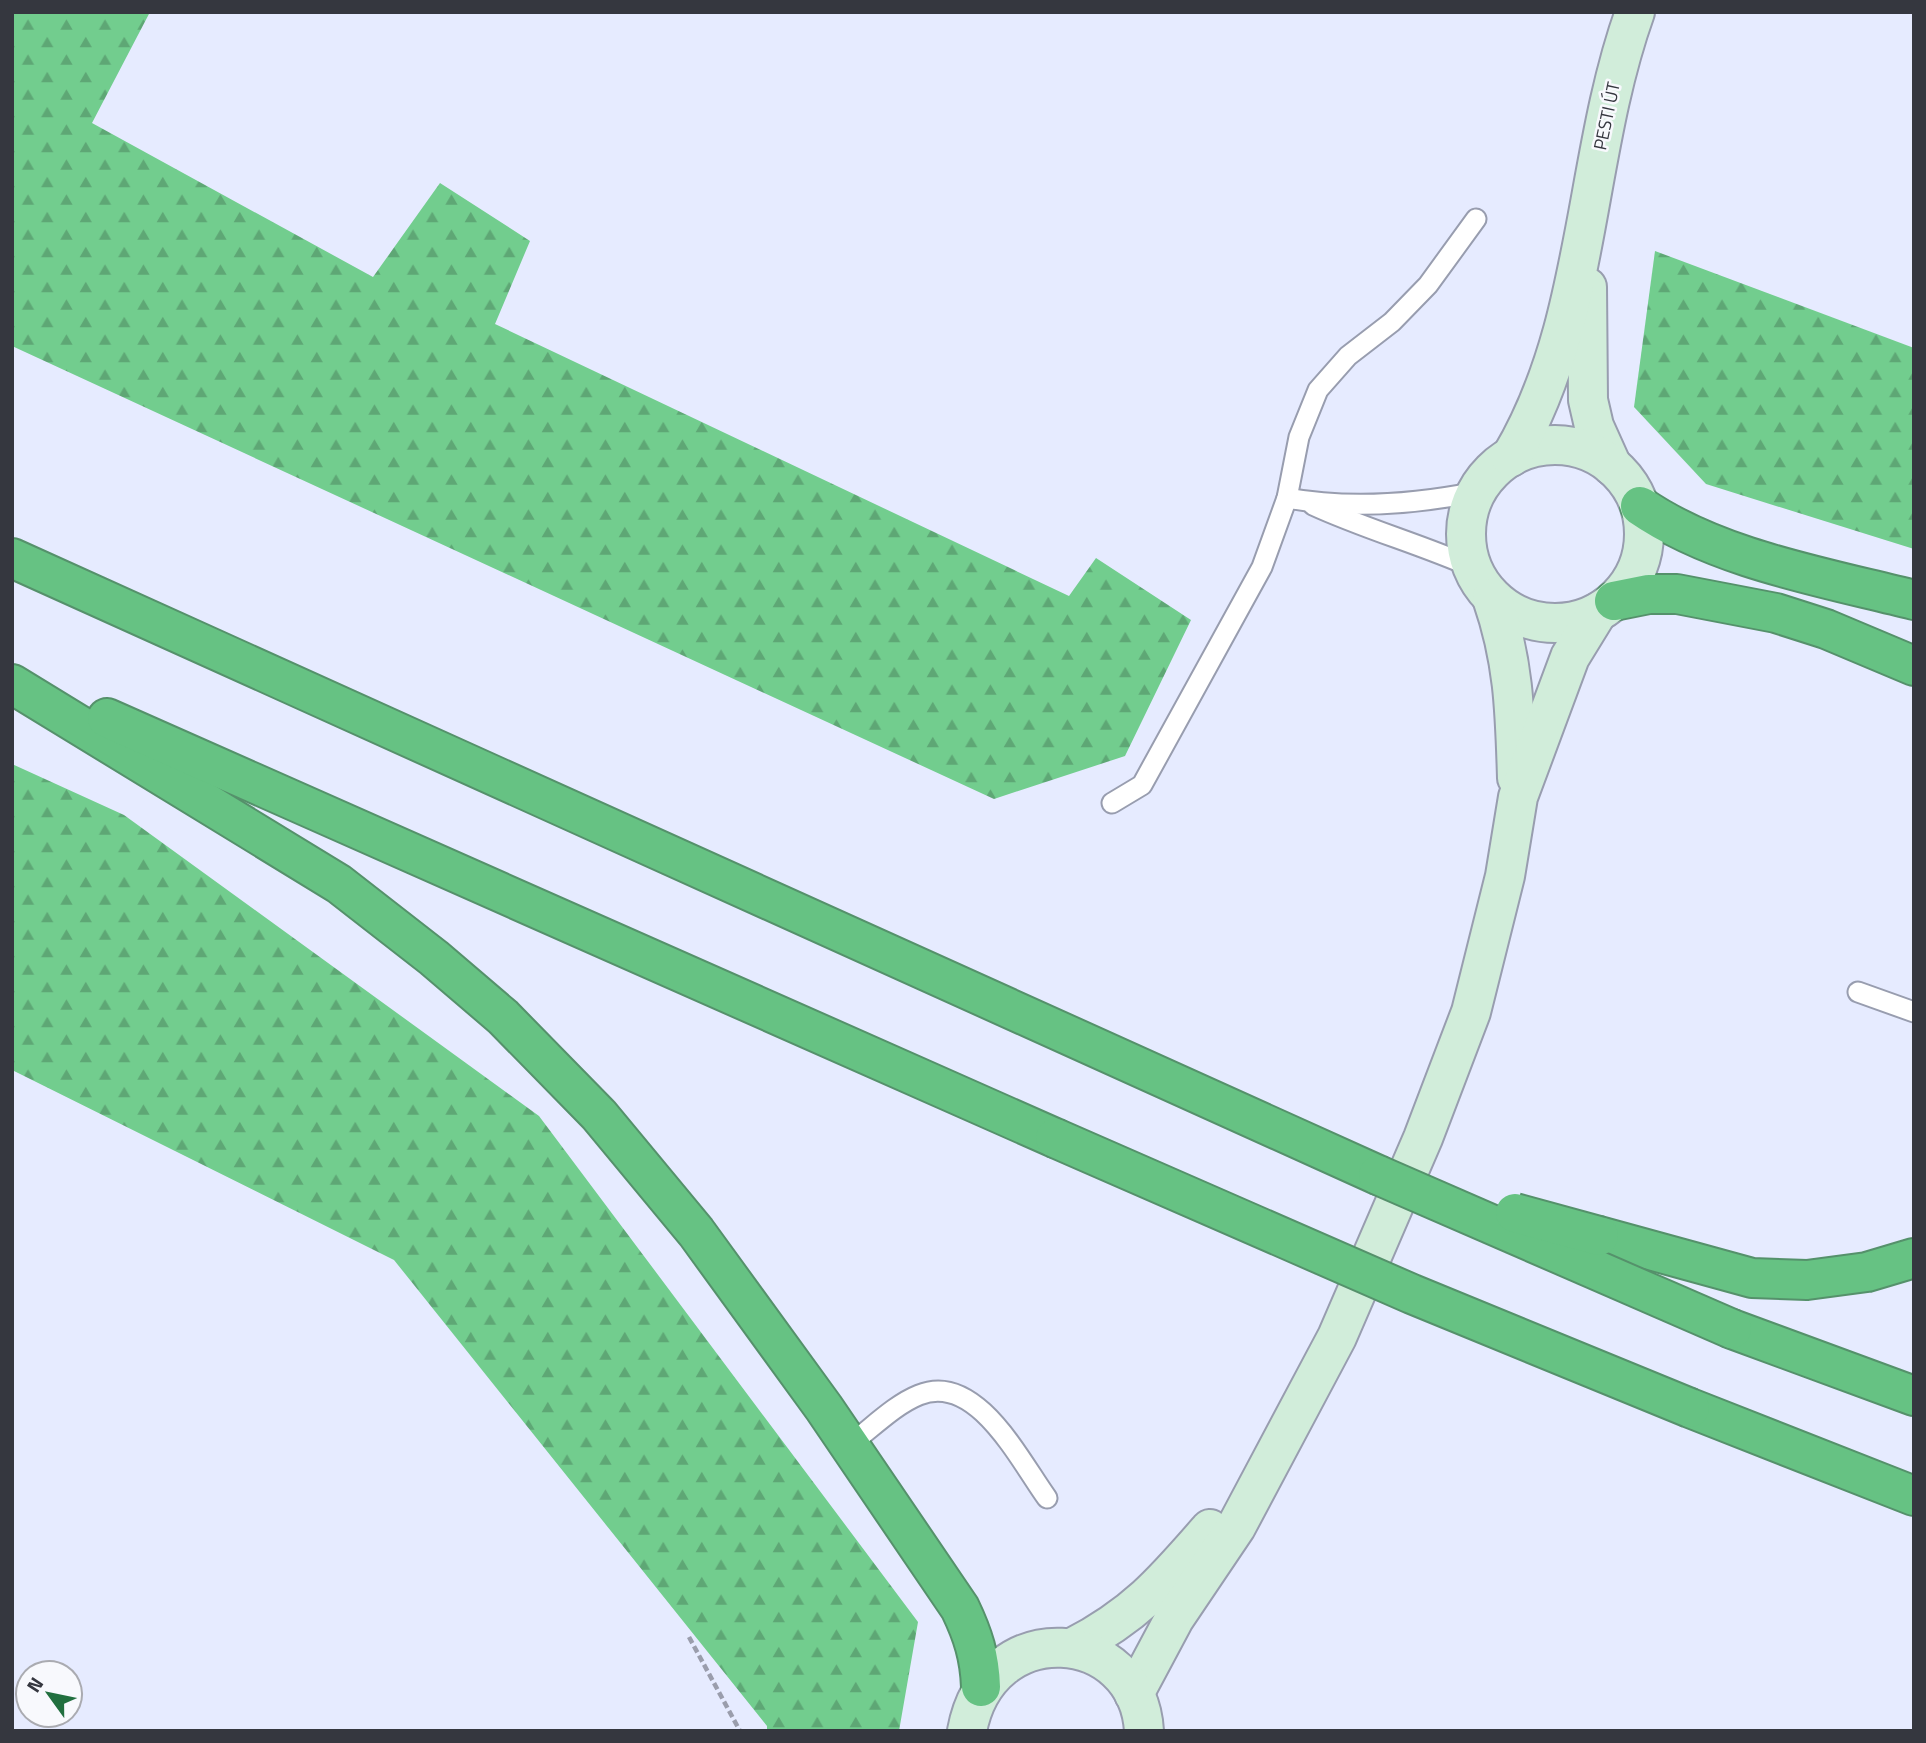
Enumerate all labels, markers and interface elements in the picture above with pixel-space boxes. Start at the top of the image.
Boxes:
street label: PESTI ÚT [1586,79,1627,153]
north arrow [14,1659,84,1729]
text: N [19,1671,50,1698]

